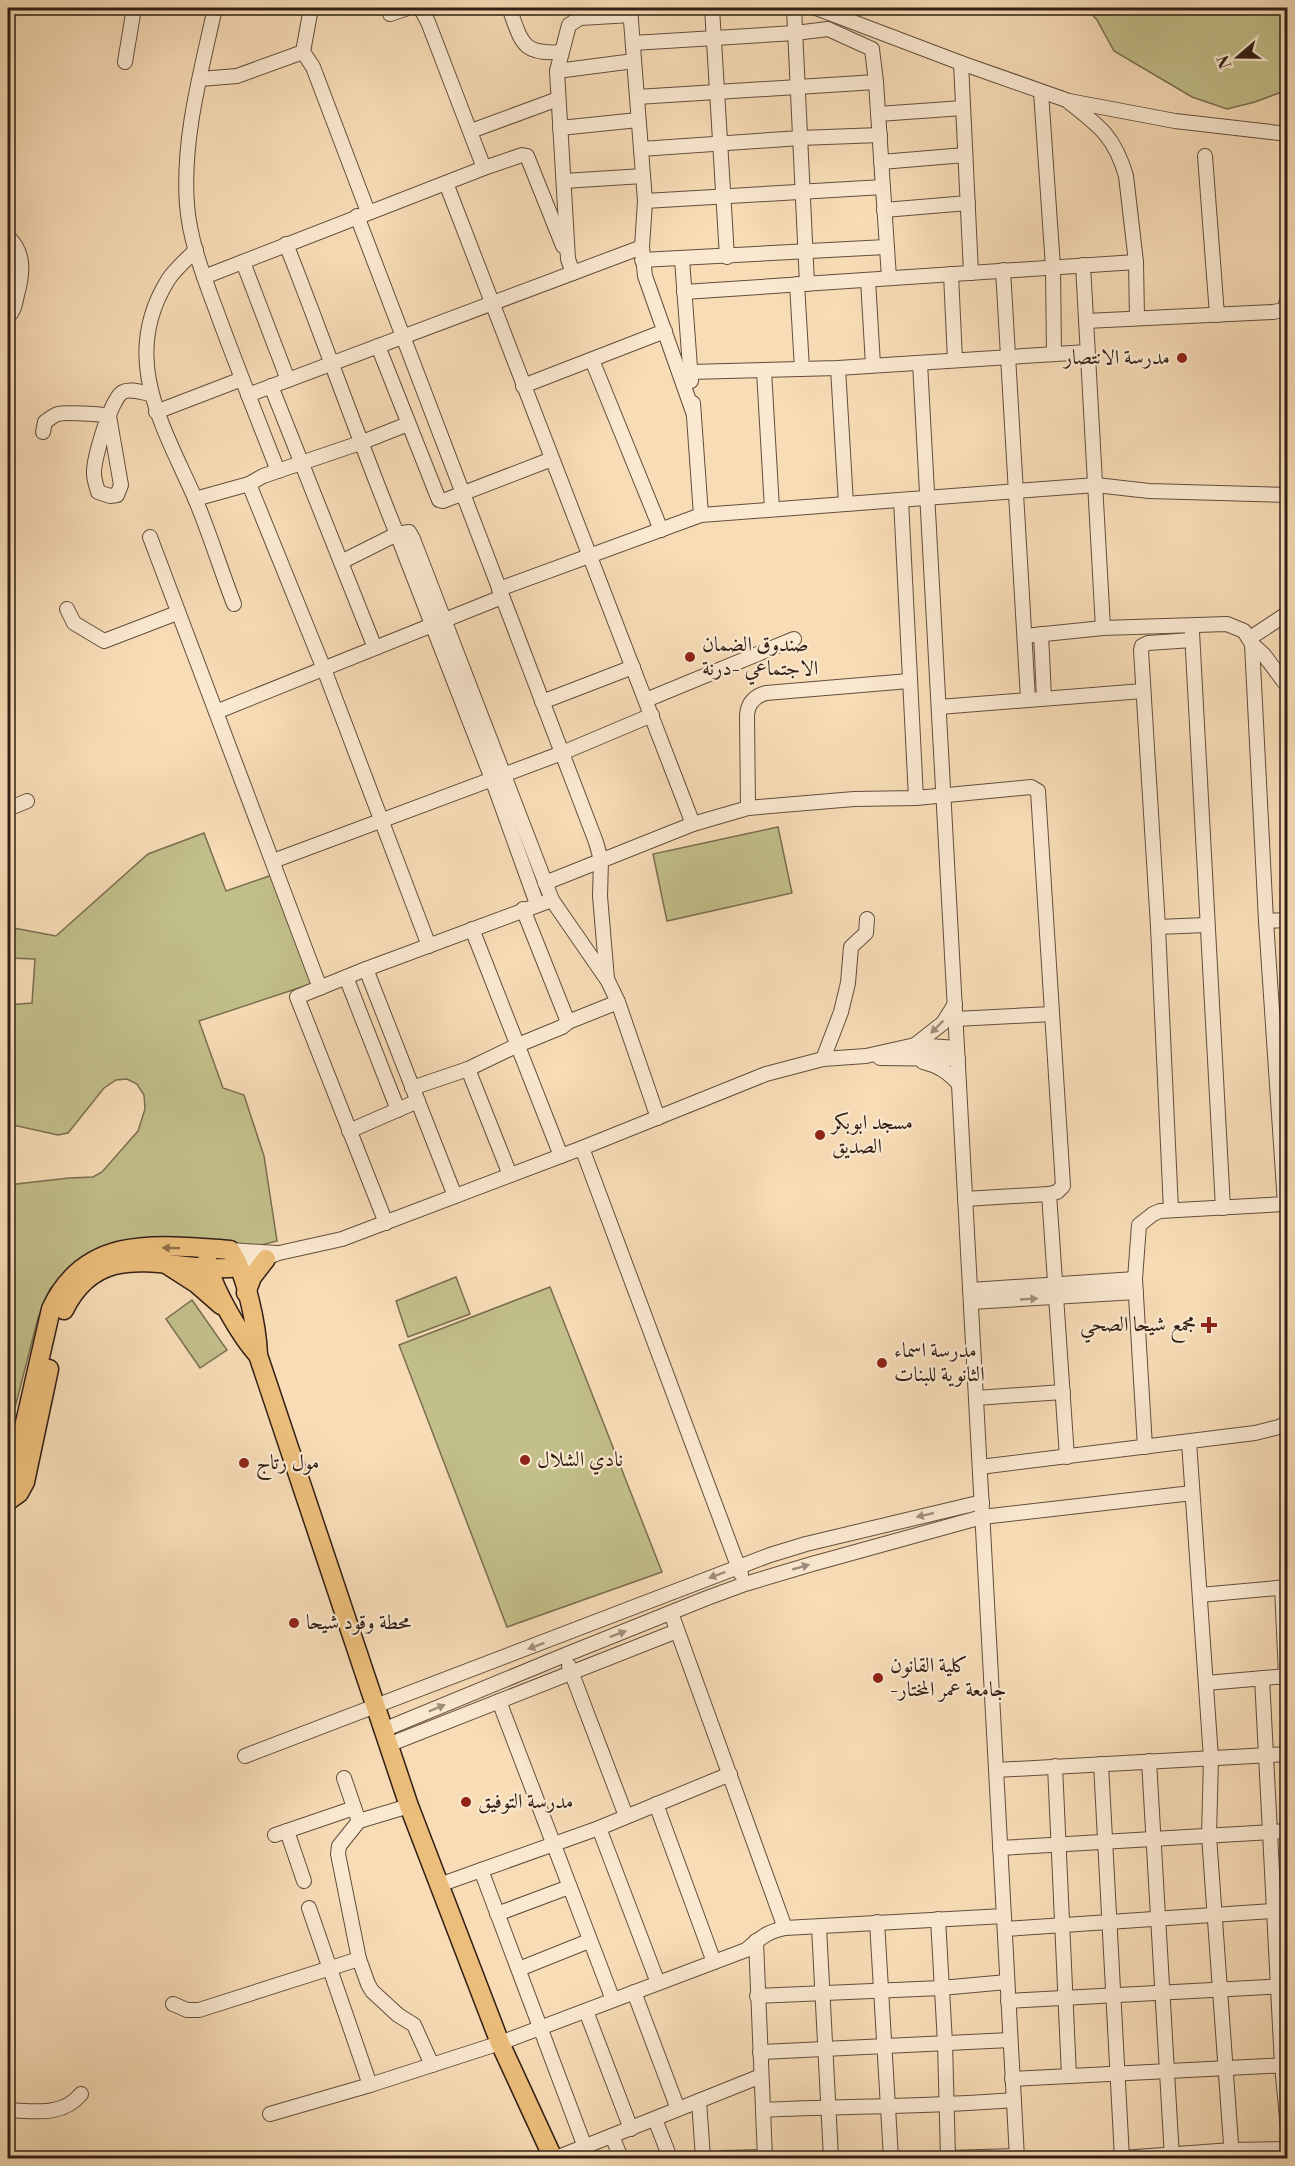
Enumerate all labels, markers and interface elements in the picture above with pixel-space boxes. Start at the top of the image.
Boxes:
north arrow [1208,27,1268,87]
text: N [1213,52,1236,71]
place label: مدرسة الانتصار [1062,345,1170,371]
marker: مدرسة الانتصار [1175,351,1189,365]
place label: صندوق الضمان الاجتماعي -درنة [702,632,818,685]
marker: صندوق الضمان الاجتماعي -درنة [683,650,697,664]
one-way arrow [930,1019,944,1034]
place label: مسجد ابوبكر الصديق [830,1110,913,1160]
marker: مسجد ابوبكر الصديق [813,1128,827,1142]
one-way arrow [162,1243,181,1252]
one-way arrow [1020,1294,1039,1303]
place label: مجمع شيحا الصحي [1080,1312,1196,1344]
marker: مجمع شيحا الصحي [1200,1316,1218,1334]
place label: مدرسة اسماء الثانوية للبنات [894,1338,985,1388]
marker: مدرسة اسماء الثانوية للبنات [875,1356,889,1370]
place label: نادي الشلال [537,1447,623,1475]
place label: مول رتاج [256,1450,319,1481]
marker: نادي الشلال [518,1453,532,1467]
marker: مول رتاج [237,1456,251,1470]
one-way arrow [916,1511,934,1521]
one-way arrow [792,1562,810,1571]
one-way arrow [708,1570,726,1580]
place label: محطة وقود شيحا [306,1610,412,1636]
marker: محطة وقود شيحا [287,1616,301,1630]
one-way arrow [609,1629,627,1638]
one-way arrow [526,1641,544,1651]
place label: كلية القانون -جامعة عمر المختار [890,1653,1007,1703]
marker: كلية القانون -جامعة عمر المختار [871,1671,885,1685]
one-way arrow [429,1703,447,1713]
place label: مدرسة التوفيق [478,1789,573,1815]
marker: مدرسة التوفيق [459,1795,473,1809]

